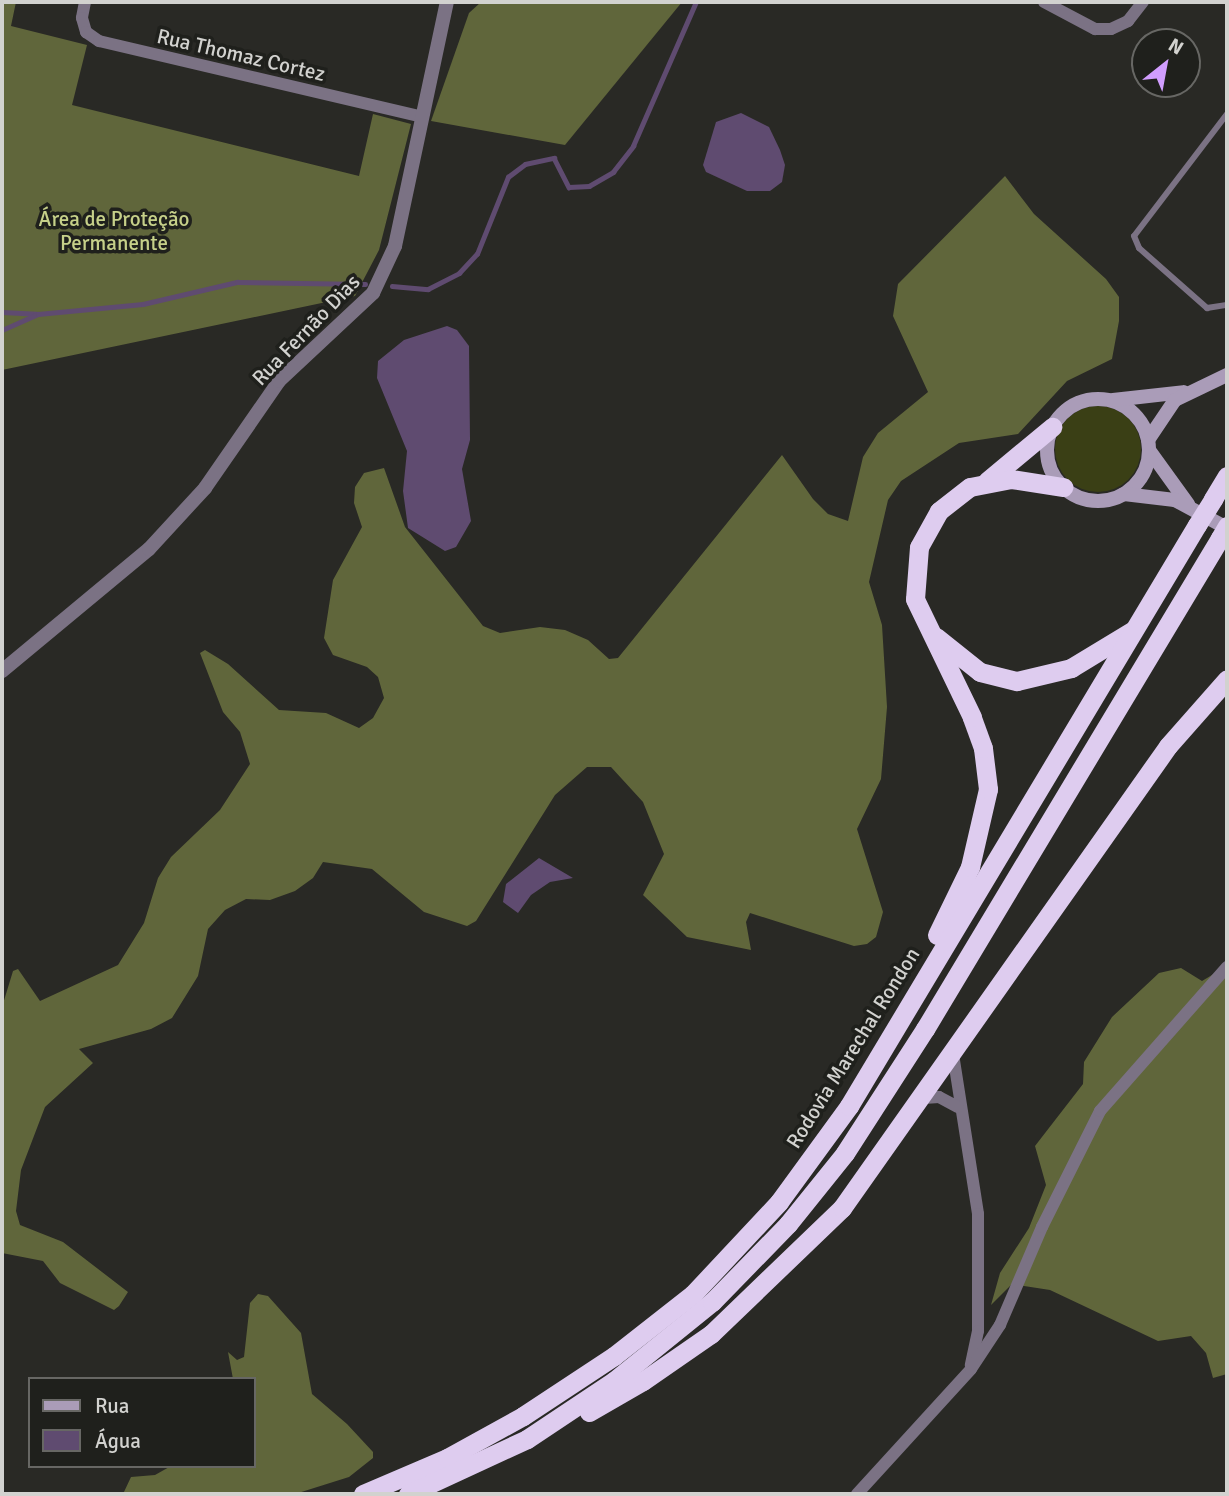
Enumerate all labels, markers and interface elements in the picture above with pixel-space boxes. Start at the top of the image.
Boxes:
street label: Rua Thomaz Cortez [155,23,327,87]
north arrow [1131,28,1201,98]
text: N [1164,33,1188,60]
park label: Área de Proteção Permanente [39,206,189,256]
street label: Rua Fernão Dias [247,269,365,391]
street label: Rodovia Marechal Rondon [781,943,925,1153]
legend [28,1377,256,1468]
text: Rua [95,1393,129,1419]
text: Água [95,1428,141,1454]

